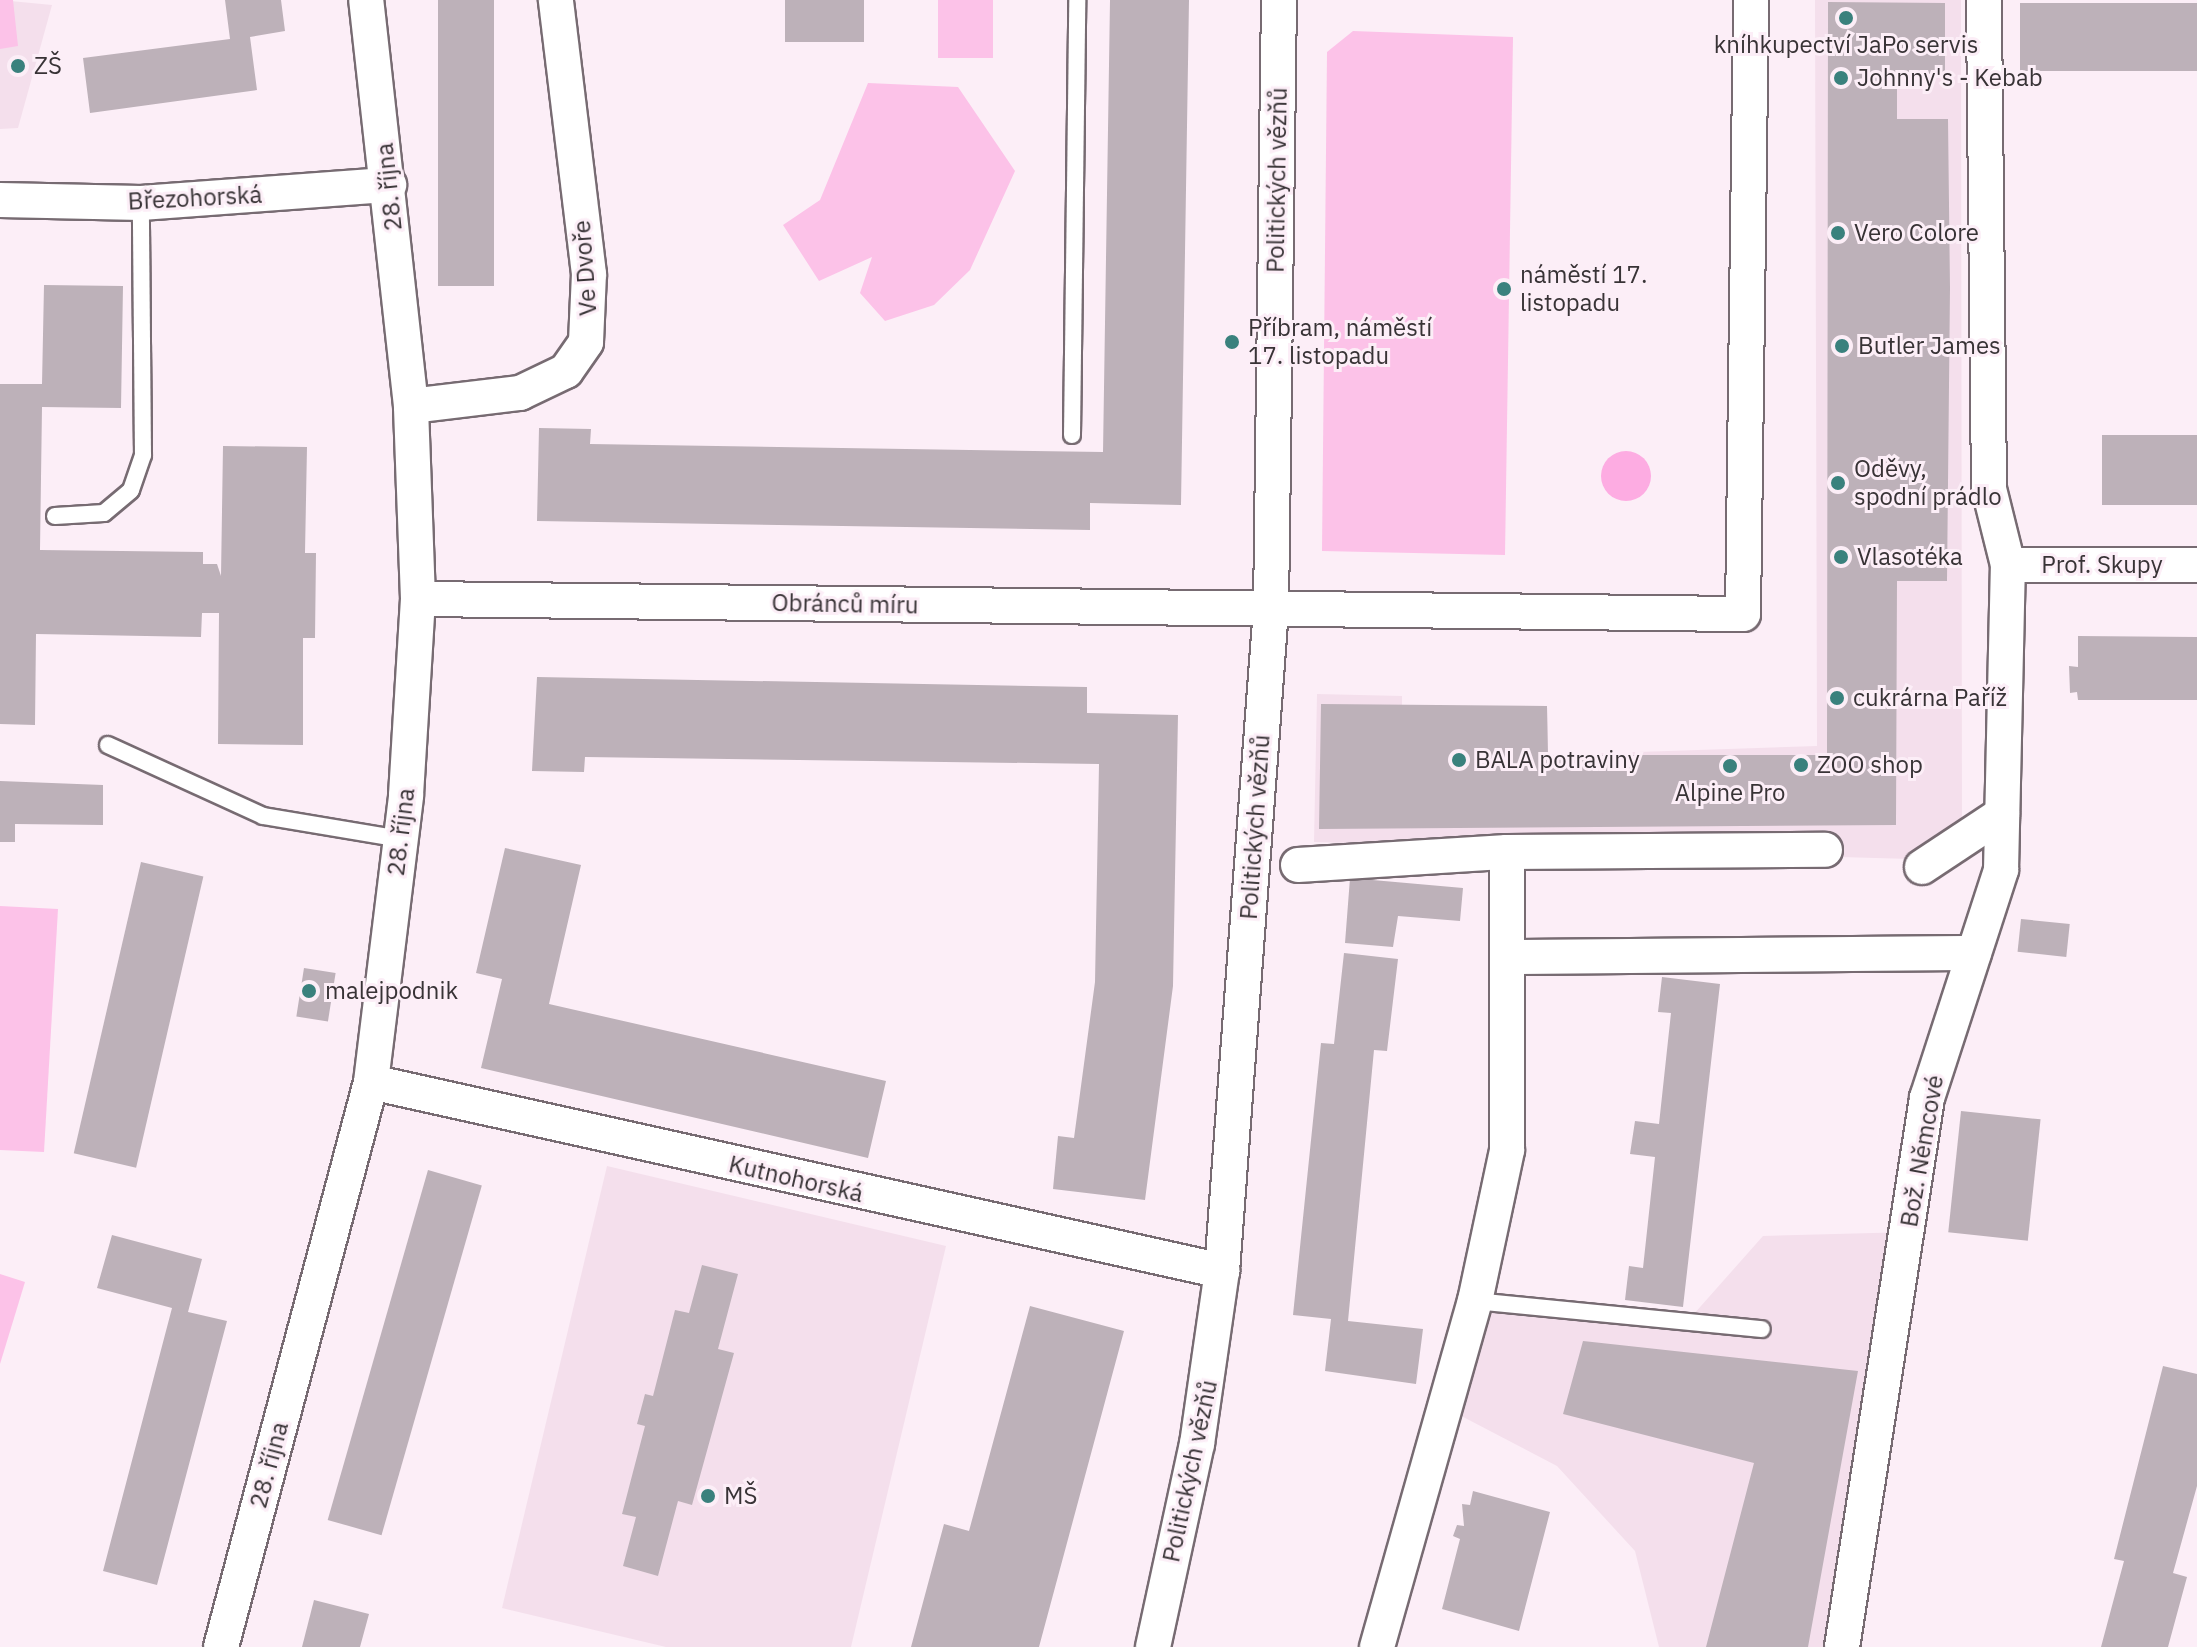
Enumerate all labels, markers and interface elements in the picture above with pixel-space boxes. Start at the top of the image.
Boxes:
marker: kníhkupectví JaPo servis [1837,9,1855,27]
place label: kníhkupectví JaPo servis [1714,31,1978,59]
place label: ZŠ [34,52,62,80]
marker: ZŠ [9,57,27,75]
place label: Johnny's - Kebab [1857,64,2043,92]
marker: Johnny's - Kebab [1832,69,1850,87]
street label: Politických vězňů [1261,87,1293,273]
street label: 28. října [370,142,408,232]
street label: Březohorská [127,180,263,216]
street label: Ve Dvoře [567,219,603,317]
place label: Vero Colore [1854,219,1979,247]
marker: Vero Colore [1829,224,1847,242]
place label: náměstí 17. listopadu [1520,261,1648,317]
marker: náměstí 17. listopadu [1495,280,1513,298]
place label: Příbram, náměstí 17. listopadu [1248,314,1432,370]
place label: Butler James [1858,332,2001,360]
marker: Příbram, náměstí 17. listopadu [1223,333,1241,351]
marker: Butler James [1833,337,1851,355]
place label: Oděvy, spodní prádlo [1854,455,2002,511]
marker: Oděvy, spodní prádlo [1829,474,1847,492]
place label: Vlasotéka [1857,543,1963,571]
marker: Vlasotéka [1832,548,1850,566]
street label: Prof. Skupy [2041,551,2163,579]
street label: Obránců míru [771,588,919,620]
place label: cukrárna Paříž [1853,684,2007,712]
marker: cukrárna Paříž [1828,689,1846,707]
street label: Politických vězňů [1234,733,1276,921]
place label: BALA potraviny [1475,746,1640,774]
marker: BALA potraviny [1450,751,1468,769]
place label: ZOO shop [1817,751,1923,779]
marker: ZOO shop [1792,756,1810,774]
marker: Alpine Pro [1721,757,1739,775]
place label: Alpine Pro [1675,779,1785,807]
street label: 28. října [381,786,421,878]
place label: malejpodnik [325,977,458,1005]
marker: malejpodnik [300,982,318,1000]
street label: Bož. Němcové [1894,1073,1950,1229]
street label: Kutnohorská [726,1150,866,1208]
street label: Politických vězňů [1157,1377,1223,1565]
street label: 28. října [244,1419,294,1511]
place label: MŠ [724,1482,757,1510]
marker: MŠ [699,1487,717,1505]

